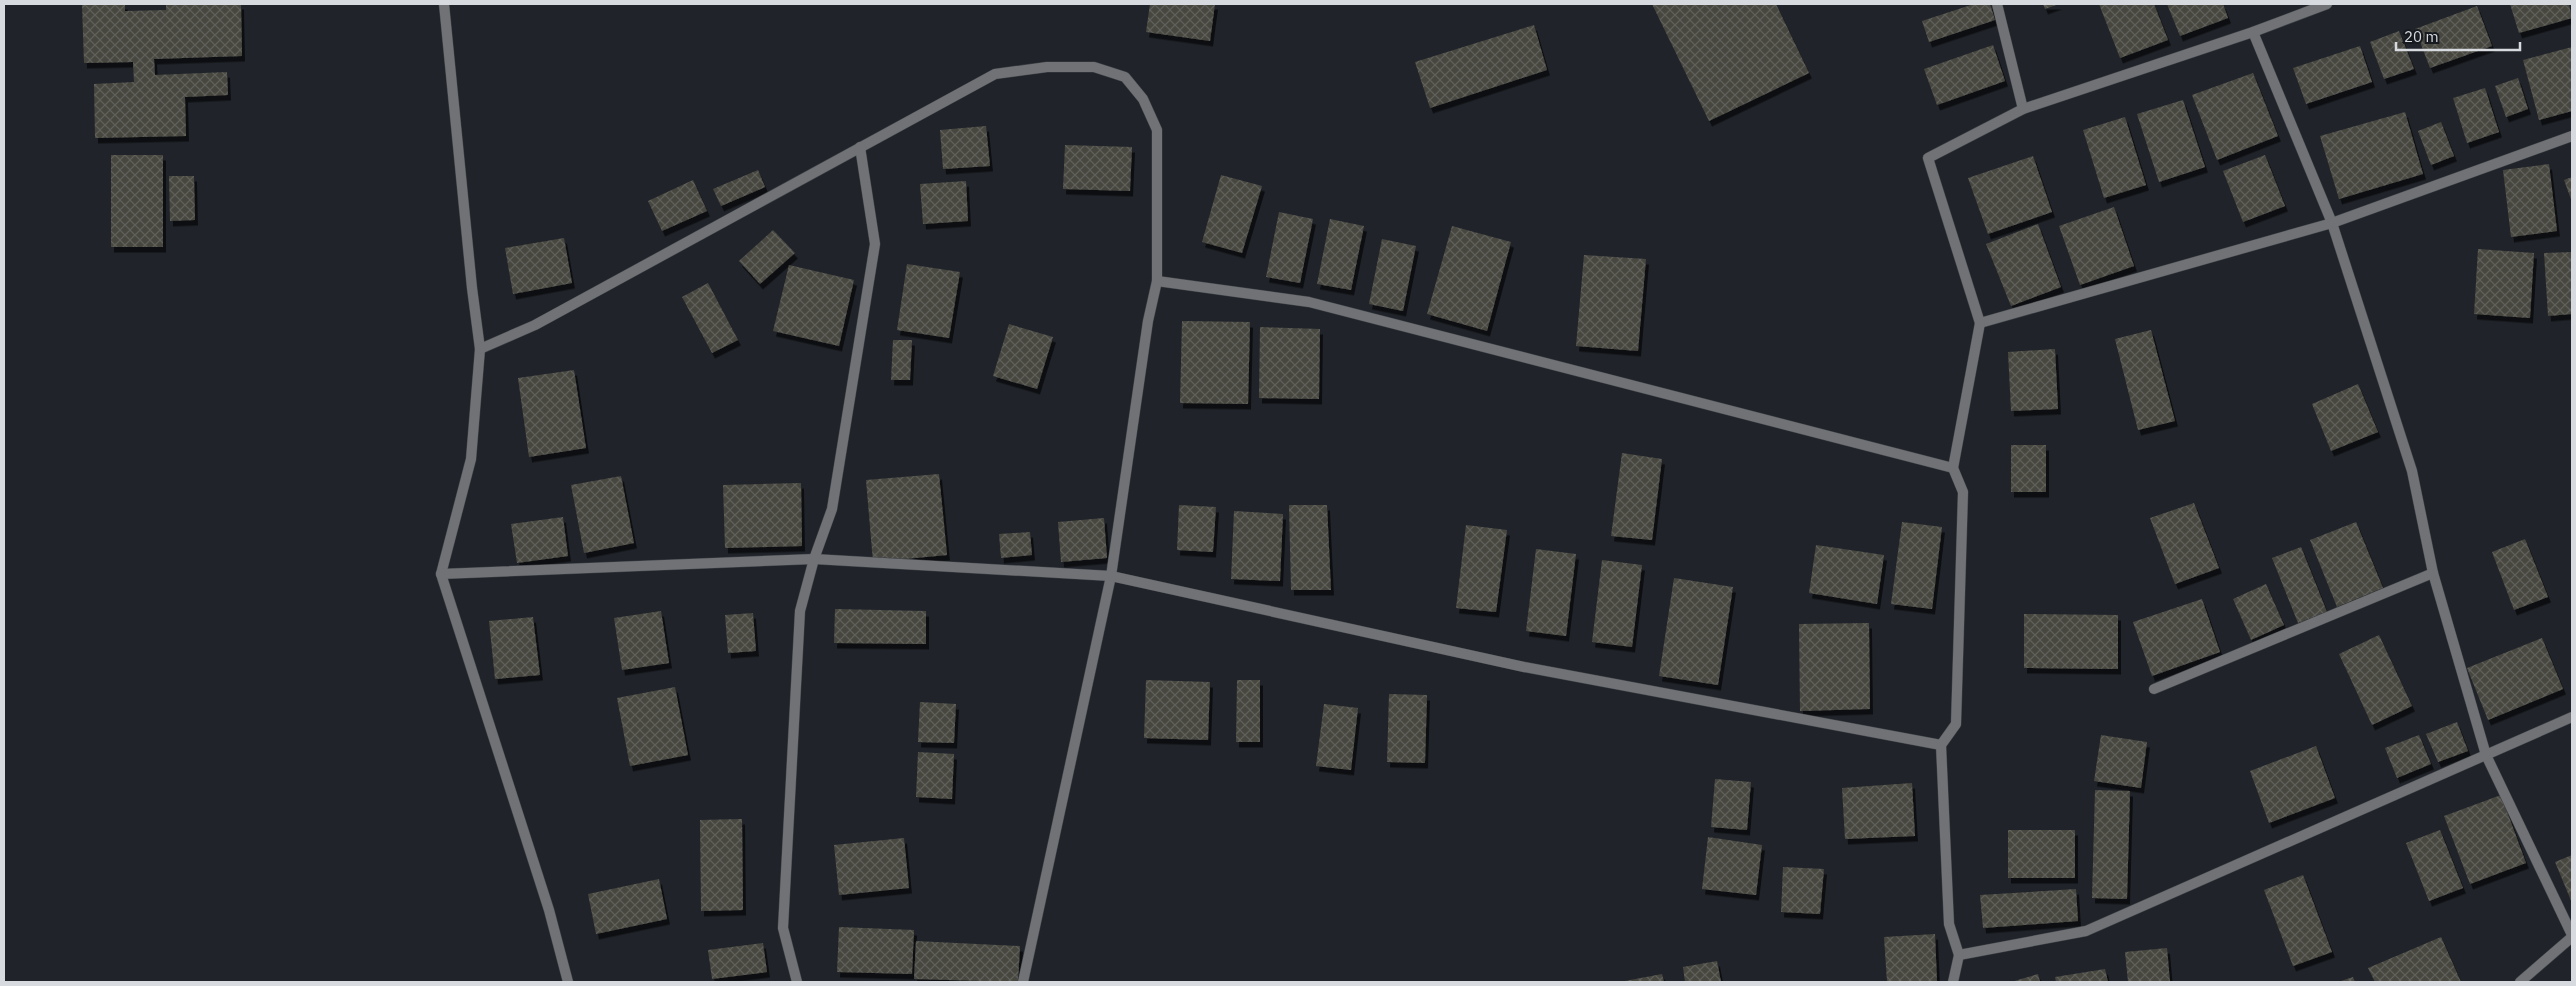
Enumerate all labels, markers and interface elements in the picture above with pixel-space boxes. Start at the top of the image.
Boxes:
scale bar [2396,20,2520,52]
text: 20 m [2404,27,2439,46]

